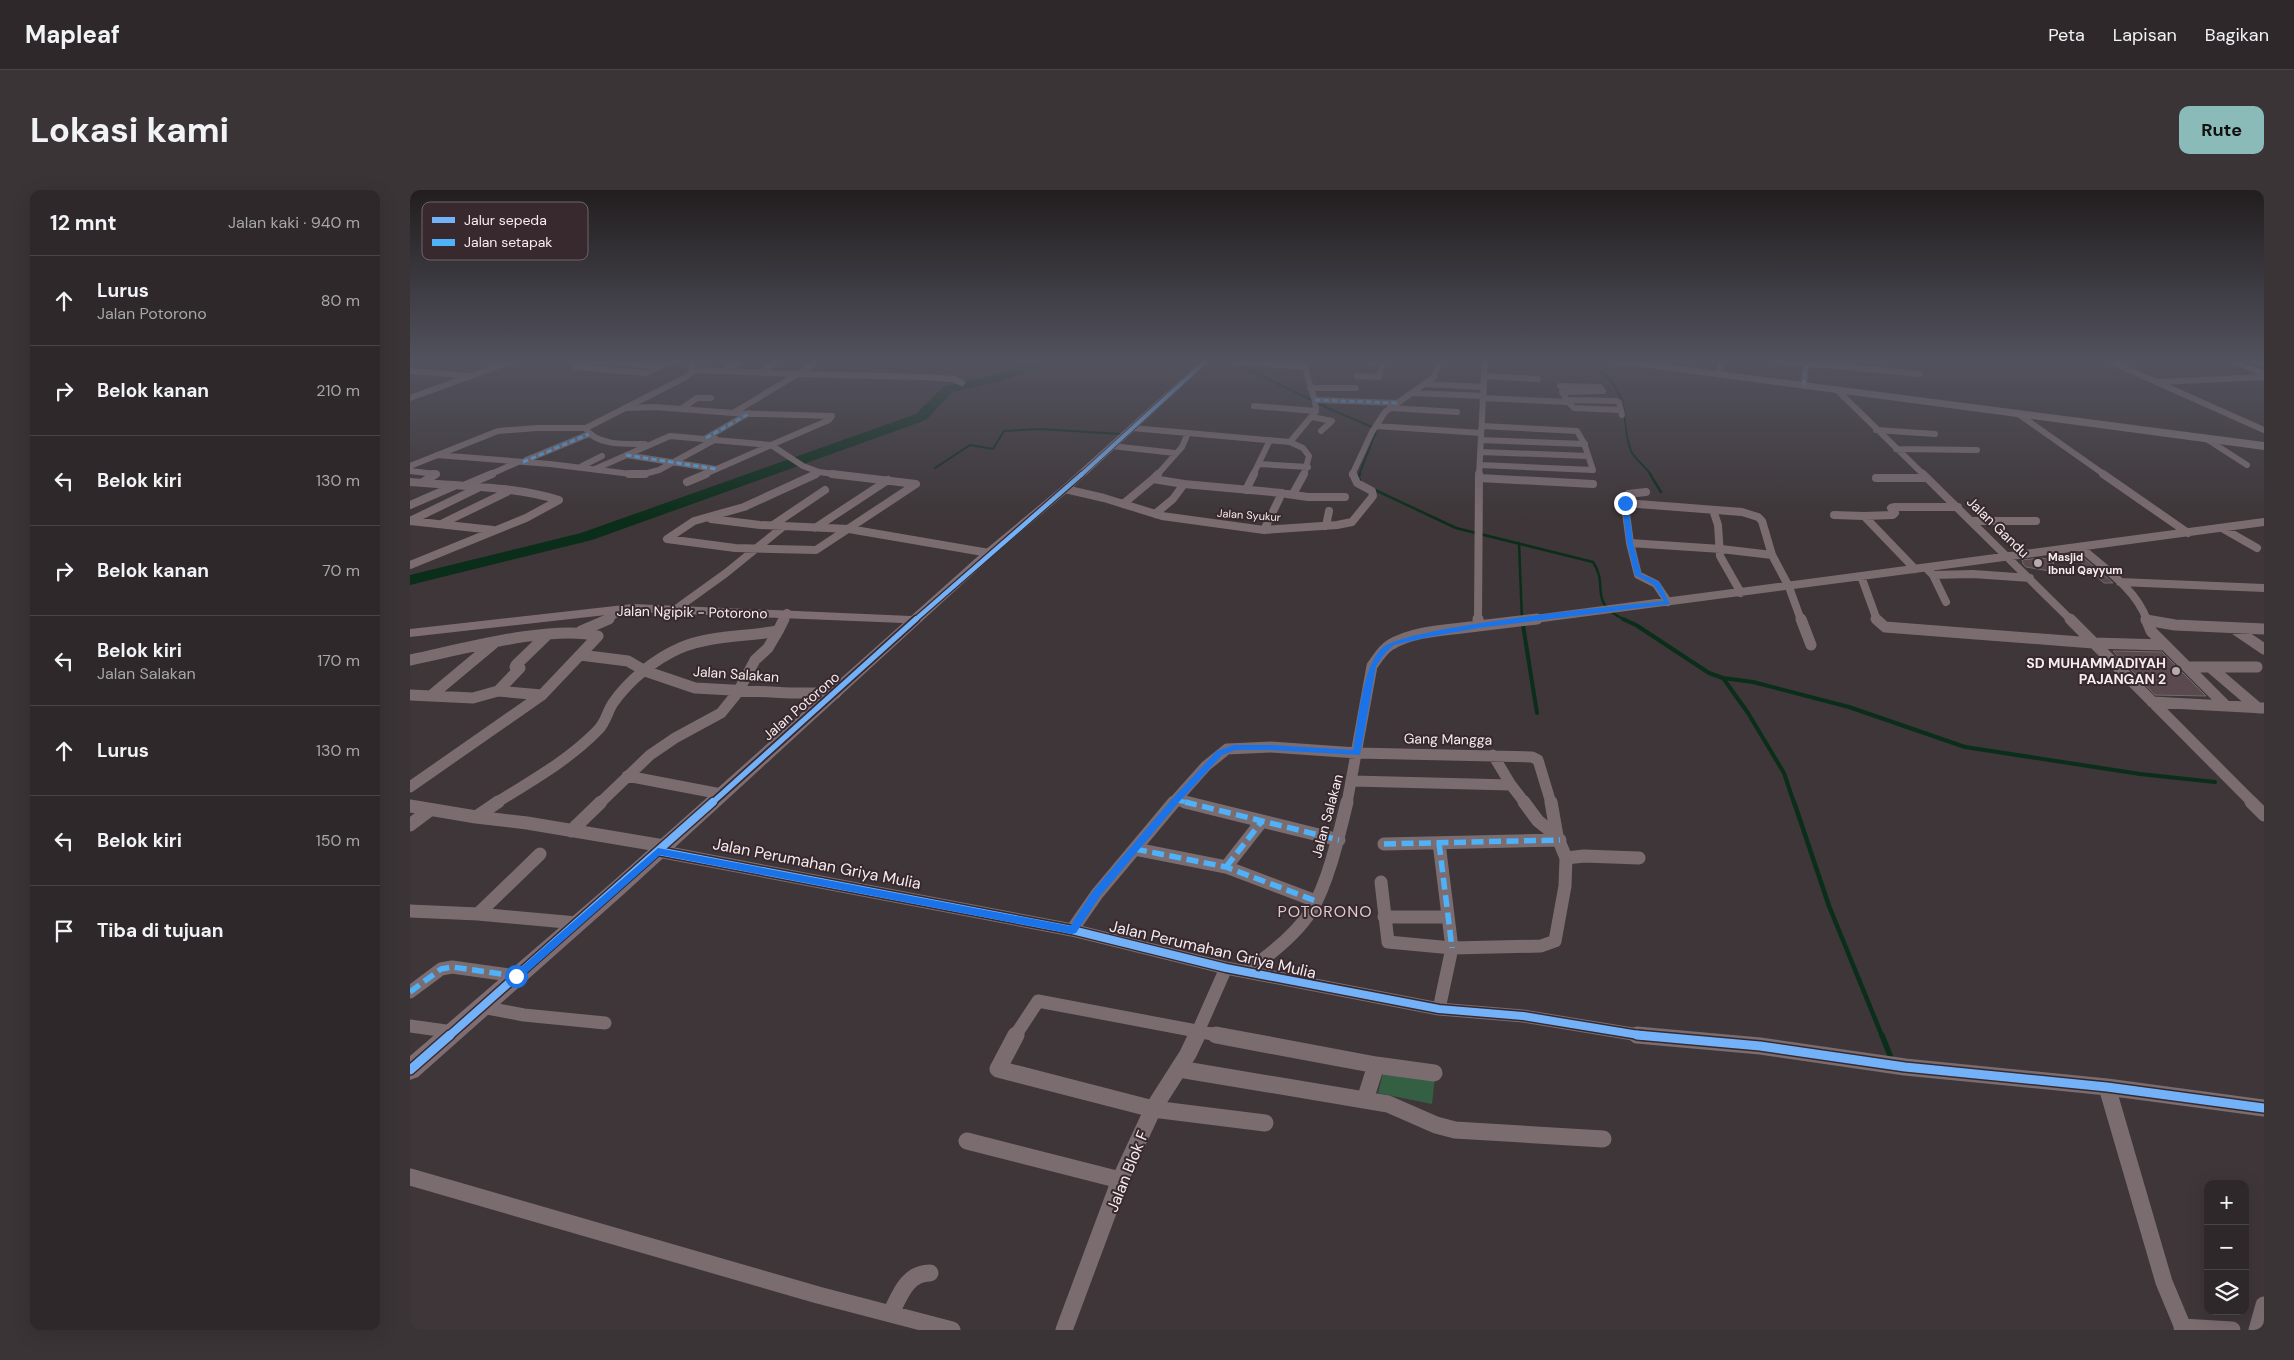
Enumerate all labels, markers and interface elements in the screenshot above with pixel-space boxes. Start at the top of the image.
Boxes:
text: Mapleaf [25,19,120,50]
text: Peta [2048,23,2085,47]
text: Lapisan [2113,23,2177,47]
text: Bagikan [2205,23,2269,47]
button: Rute [2179,106,2264,154]
text: Lokasi kami [30,107,229,153]
legend [422,202,588,260]
text: 12 mnt [50,209,117,237]
text: Jalur sepeda [464,211,547,229]
text: Jalan kaki · 940 m [228,212,360,233]
text: Jalan setapak [464,233,552,251]
text: Lurus [97,278,149,303]
icon: ahead [50,287,78,315]
text: 80 m [321,290,360,311]
text: Jalan Potorono [97,303,207,324]
icon: right [50,377,78,405]
text: Belok kanan [97,378,209,403]
text: 210 m [316,380,360,401]
icon: left [50,467,78,495]
text: Belok kiri [97,468,182,493]
text: 130 m [316,470,360,491]
route end [1614,492,1637,515]
street label: Jalan Gandu [1963,493,2033,561]
street label: Jalan Syukur [1217,506,1281,524]
place label: Masjid Ibnul Qayyum [2048,550,2123,577]
icon: right [50,557,78,585]
marker: Masjid Ibnul Qayyum [2032,557,2044,569]
text: Belok kanan [97,558,209,583]
text: 70 m [322,560,360,581]
street label: Jalan Ngipik - Potorono [616,602,768,622]
text: Belok kiri [97,638,182,663]
icon: left [50,647,78,675]
text: 170 m [317,650,360,671]
place label: SD MUHAMMADIYAH PAJANGAN 2 [2026,654,2166,688]
street label: Jalan Salakan [692,662,780,686]
text: Jalan Salakan [97,663,196,684]
marker: SD MUHAMMADIYAH PAJANGAN 2 [2170,665,2182,677]
street label: Jalan Potorono [759,668,843,744]
street label: Gang Mangga [1404,729,1492,749]
icon: ahead [50,737,78,765]
text: Lurus [97,738,149,763]
text: 130 m [316,740,360,761]
street label: Jalan Salakan [1307,772,1347,860]
icon: left [50,827,78,855]
text: Belok kiri [97,828,182,853]
text: 150 m [316,830,360,851]
street label: Jalan Perumahan Griya Mulia [711,833,923,894]
district label: POTORONO [1277,901,1373,922]
street label: Jalan Perumahan Griya Mulia [1107,915,1318,984]
icon: arrive [50,917,78,945]
text: Tiba di tujuan [97,918,223,943]
route start [505,965,528,988]
street label: Jalan Blok F [1102,1127,1153,1215]
map controls [2204,1180,2249,1315]
button: + [2204,1180,2249,1225]
button: − [2204,1225,2249,1270]
button: layers [2204,1270,2249,1315]

